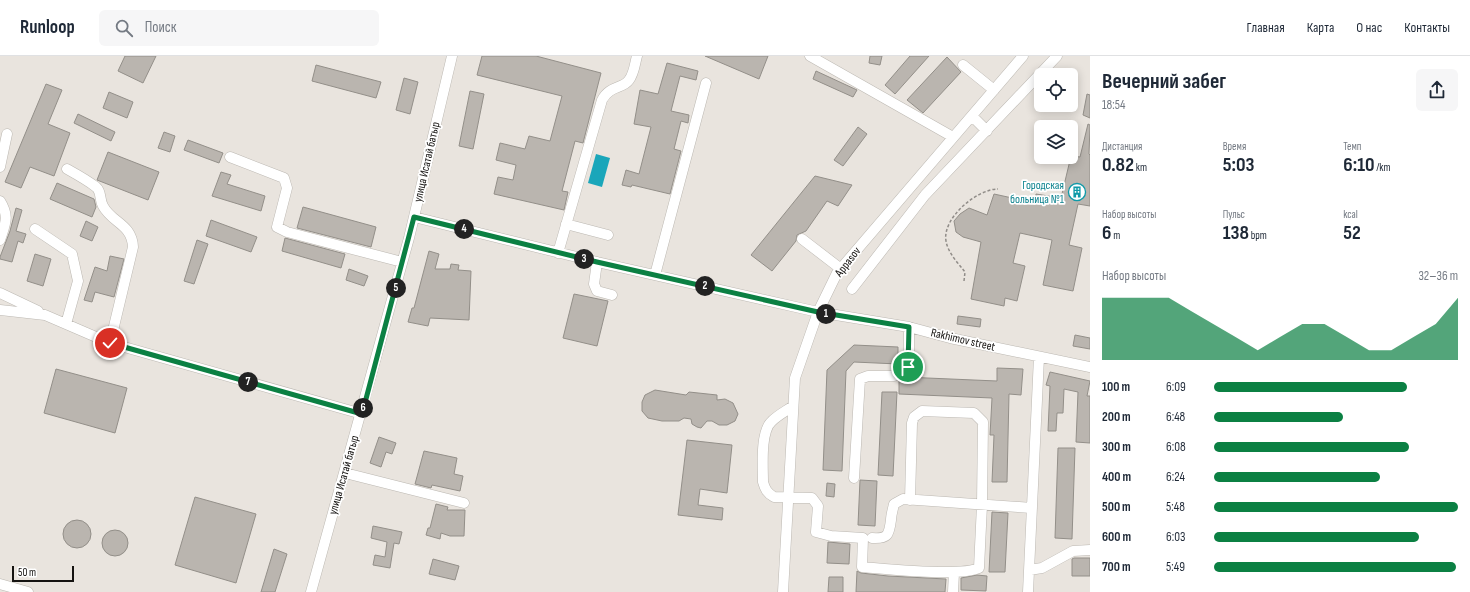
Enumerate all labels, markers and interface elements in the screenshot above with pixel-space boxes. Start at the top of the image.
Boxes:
search box [99,10,379,46]
text: Runloop [20,16,75,39]
icon: search [113,17,135,39]
text: Поиск [145,18,176,37]
text: Главная [1247,19,1285,36]
text: Карта [1307,19,1334,36]
text: О нас [1356,19,1382,36]
text: Контакты [1404,19,1450,36]
map controls [1034,68,1078,164]
button: locate [1034,68,1078,112]
text: Вечерний забег [1102,68,1226,95]
button: share [1416,69,1458,111]
text: 18:54 [1102,97,1125,113]
street label: улица Исатай батыр [410,120,444,204]
button: layers [1034,120,1078,164]
text: Дистанция [1102,140,1142,153]
text: Время [1223,140,1246,153]
text: Темп [1343,140,1361,153]
text: 0.82 [1102,153,1134,177]
text: 5:03 [1223,153,1254,177]
text: 6:10 [1343,153,1375,177]
text: km [1134,161,1147,174]
text: /km [1375,161,1391,174]
place label: Городская больница №1 [1010,178,1065,207]
building icon: Городская больница №1 [1067,182,1087,202]
text: Набор высоты [1102,208,1156,221]
text: Пульс [1223,208,1245,221]
text: kcal [1343,208,1358,221]
pin: 4 [454,219,474,239]
text: 6 [1102,221,1111,245]
text: 138 [1223,221,1249,245]
text: 52 [1343,221,1361,245]
text: 4 [461,222,467,235]
text: m [1111,229,1120,242]
text: bpm [1249,229,1267,242]
street label: Appasov [831,244,865,281]
pin: 3 [574,249,594,269]
text: 3 [582,252,586,265]
text: Набор высоты [1102,268,1166,284]
text: 32–36 m [1418,268,1458,284]
pin: 2 [695,276,715,296]
pin: 5 [386,278,406,298]
text: 2 [703,279,707,292]
text: 5 [394,281,398,294]
pin: 1 [816,304,836,324]
text: 1 [824,307,828,320]
street label: Rakhimov street [929,325,997,355]
pin [93,326,127,360]
icon: check [99,332,121,354]
pin [891,350,925,384]
icon: arrive [897,356,919,378]
pin: 7 [238,372,258,392]
text: 7 [246,375,250,388]
text: 100 m [1102,379,1130,395]
text: 6:09 [1166,379,1186,395]
pin: 6 [353,398,373,418]
text: 6 [360,401,366,414]
text: 200 m [1102,409,1131,425]
text: 6:48 [1166,409,1185,425]
street label: улица Исатай батыр [326,434,363,516]
text: 300 m [1102,439,1131,455]
text: 6:08 [1166,439,1186,455]
text: 400 m [1102,469,1131,485]
text: 6:24 [1166,469,1185,485]
text: 500 m [1102,499,1131,515]
text: 5:48 [1166,499,1185,515]
text: 600 m [1102,529,1131,545]
text: 6:03 [1166,529,1185,545]
text: 700 m [1102,559,1131,575]
text: 5:49 [1166,559,1185,575]
scale bar [12,564,74,583]
text: 50 m [18,566,36,579]

